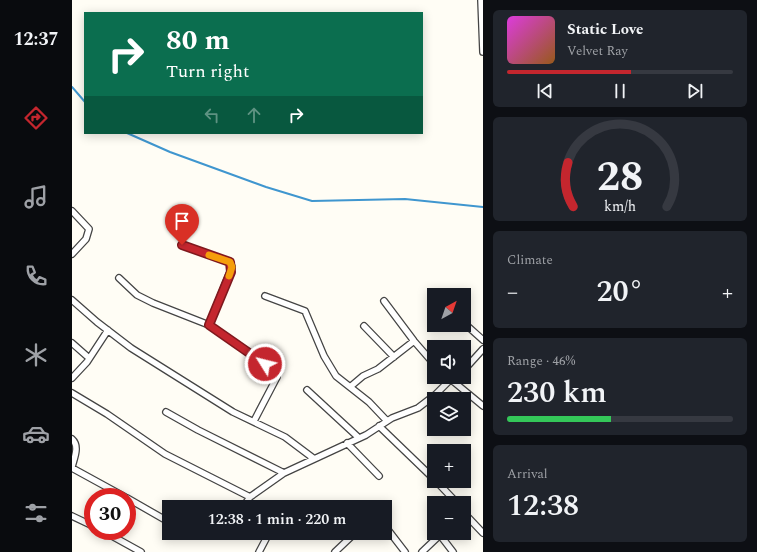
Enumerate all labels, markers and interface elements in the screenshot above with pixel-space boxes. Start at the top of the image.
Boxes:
text: Static Love [567,18,643,41]
text: 80 m [166,19,230,62]
text: 12:37 [13,26,59,53]
icon: right [100,28,152,80]
text: Velvet Ray [567,41,628,61]
text: Turn right [166,58,249,85]
icon: previous [534,80,556,102]
icon: pause [609,80,631,102]
icon: next [684,80,706,102]
icon: directions [22,104,50,132]
icon: left [201,104,223,126]
icon: ahead [243,104,265,126]
icon: right [285,104,307,126]
text: 28 [597,146,643,209]
icon: music [22,183,50,211]
text: km/h [604,196,636,218]
pin [165,204,199,245]
icon: arrive [171,210,193,232]
text: Climate [507,250,553,270]
icon: phone [22,262,50,290]
text: 20° [596,269,644,315]
text: − [507,276,518,309]
text: + [722,276,733,309]
north arrow [427,288,471,332]
map controls [427,288,471,540]
button: sound [427,340,471,384]
icon: climate [22,341,50,369]
position arrow [244,343,286,385]
text: Range · 46% [507,351,575,371]
text: 230 km [507,370,607,416]
button: layers [427,392,471,436]
icon: car [22,420,50,448]
button: + [427,444,471,488]
text: Arrival [507,464,548,484]
text: 12:38 [507,483,579,529]
speed limit sign: 30 [84,488,136,540]
button: − [427,496,471,540]
icon: filters [22,499,50,527]
text: 12:38 · 1 min · 220 m [208,508,346,531]

